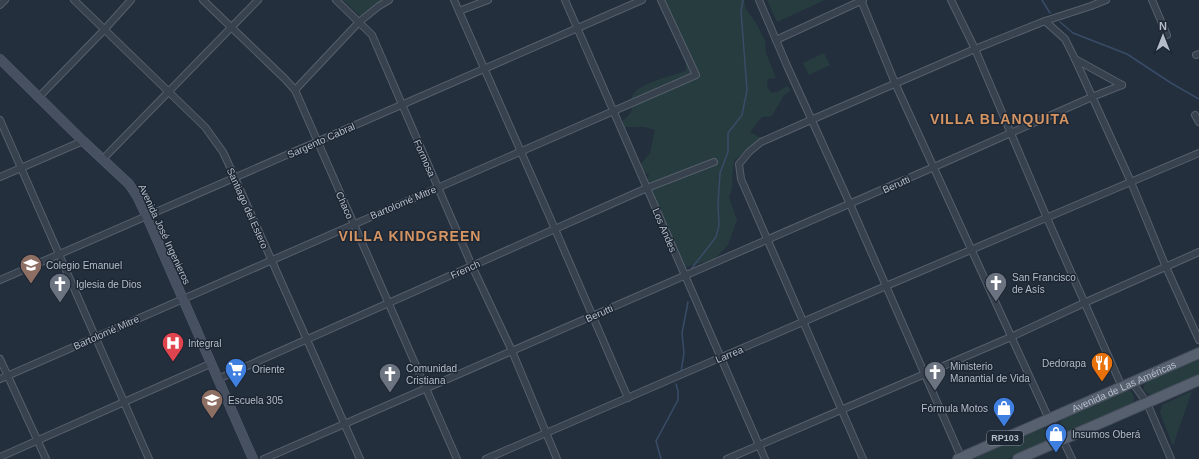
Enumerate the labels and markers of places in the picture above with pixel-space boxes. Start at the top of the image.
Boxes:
school or university icon: Colegio Emanuel [18,252,44,285]
place label: Colegio Emanuel [46,260,122,271]
church icon: San Francisco de Asís [983,270,1009,303]
church icon: Iglesia de Dios [47,271,73,304]
place label: San Francisco de Asís [1012,272,1076,295]
place label: Iglesia de Dios [76,279,142,290]
hospital icon: Integral [160,330,186,363]
place label: Integral [188,338,221,349]
restaurant icon: Dedorapa [1089,350,1115,383]
supermarket icon: Oriente [223,356,249,389]
place label: Dedorapa [1042,358,1086,369]
church icon: Ministerio Manantial de Vida [922,359,948,392]
church icon: Comunidad Cristiana [377,361,403,394]
place label: Ministerio Manantial de Vida [950,361,1030,384]
place label: Comunidad Cristiana [406,363,457,386]
place label: Oriente [252,364,285,375]
school or university icon: Escuela 305 [199,387,225,420]
place label: Escuela 305 [228,395,283,406]
shop icon: Fórmula Motos [991,395,1017,428]
place label: Fórmula Motos [921,403,988,414]
shop icon: Insumos Oberá [1043,421,1069,454]
place label: Insumos Oberá [1072,429,1141,440]

